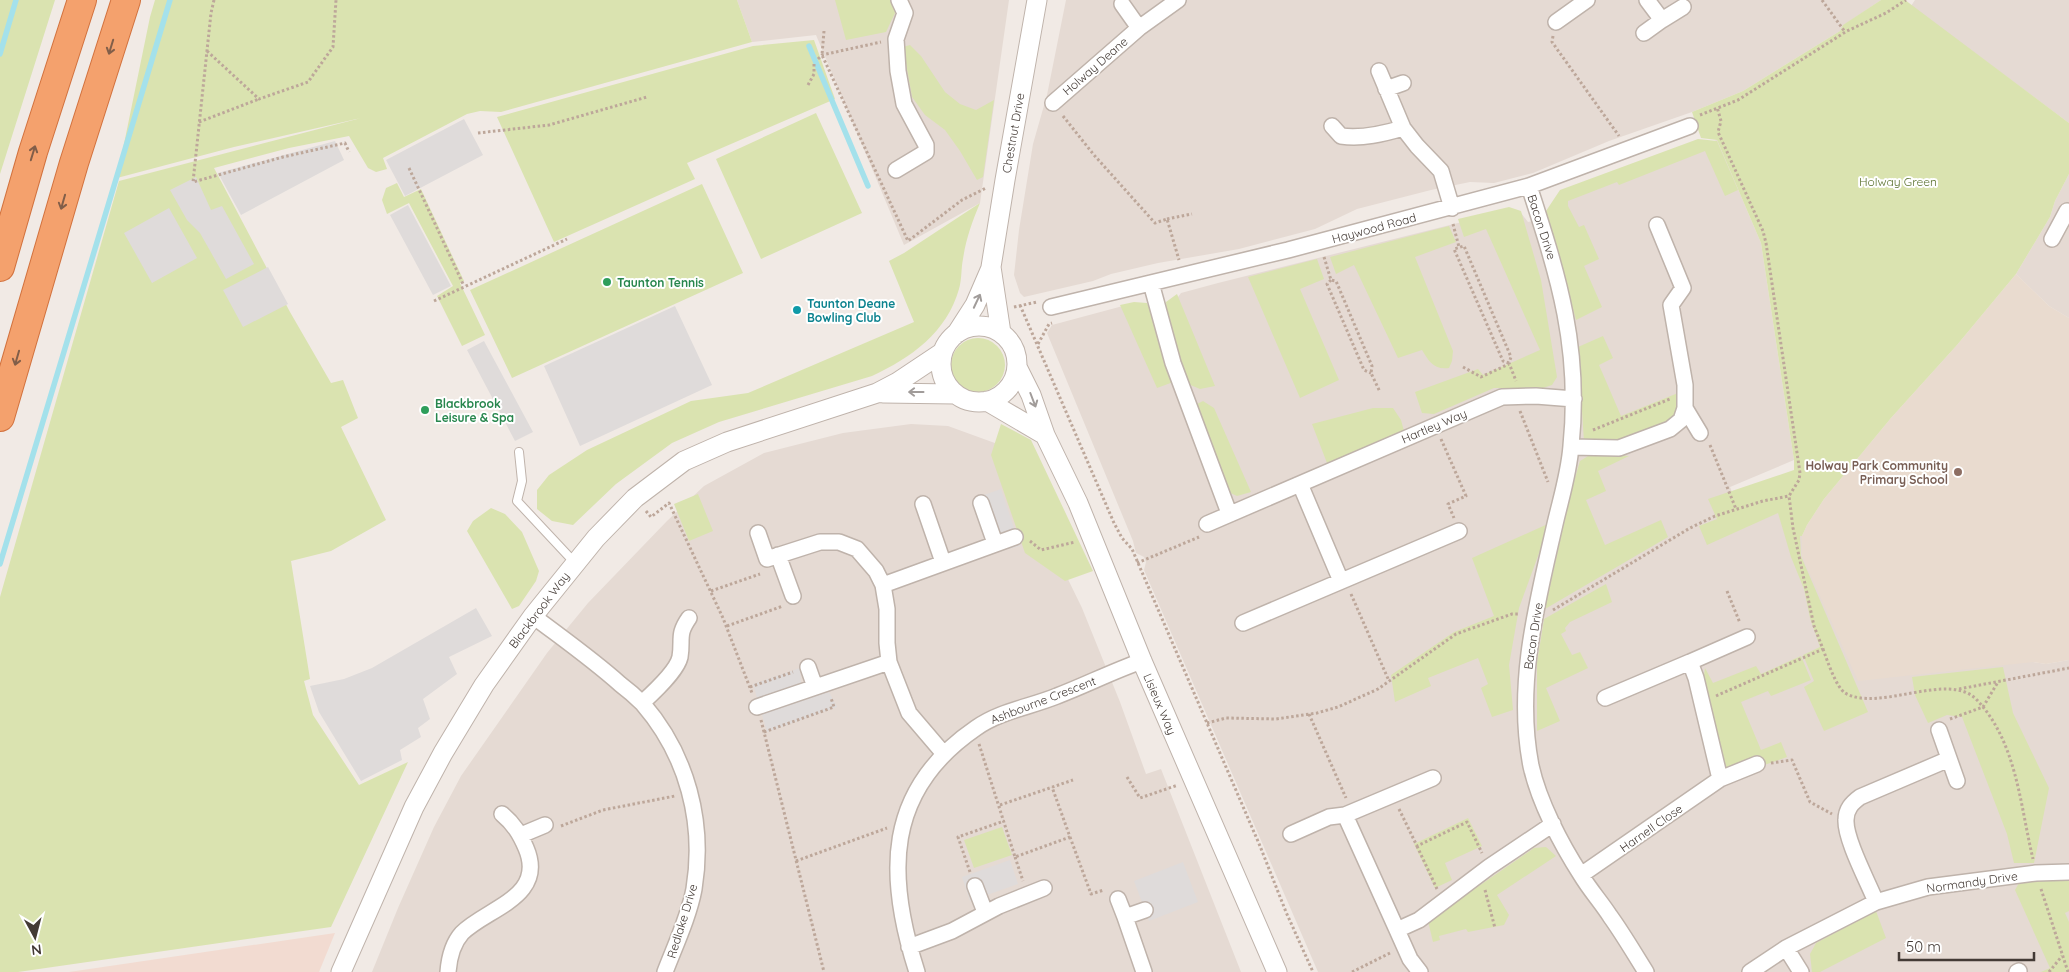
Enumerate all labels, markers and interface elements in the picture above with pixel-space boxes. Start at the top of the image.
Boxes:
street label: Holway Deane [1059,33,1131,98]
one-way arrow [106,38,115,54]
street label: Chestnut Drive [999,92,1027,174]
one-way arrow [29,146,38,161]
park label: Holway Green [1859,174,1937,189]
one-way arrow [58,193,67,209]
street label: Bacon Drive [1524,193,1560,262]
street label: Haywood Road [1330,210,1418,246]
place label: Taunton Tennis [617,275,704,290]
marker: Taunton Tennis [601,276,613,288]
one-way arrow [972,294,982,309]
place label: Taunton Deane Bowling Club [807,296,895,325]
marker: Taunton Deane Bowling Club [791,304,803,316]
one-way arrow [12,349,22,365]
one-way arrow [908,387,924,397]
one-way arrow [1028,392,1038,407]
place label: Blackbrook Leisure & Spa [435,396,514,425]
marker: Blackbrook Leisure & Spa [419,404,431,416]
street label: Hartley Way [1399,405,1469,447]
place label: Holway Park Community Primary School [1805,458,1948,487]
marker: Holway Park Community Primary School [1952,466,1964,478]
street label: Blackbrook Way [505,569,573,651]
street label: Bacon Drive [1520,601,1546,671]
street label: Lisieux Way [1140,671,1180,737]
street label: Ashbourne Crescent [988,673,1098,727]
street label: Harnell Close [1617,801,1685,855]
street label: Normandy Drive [1925,868,2019,896]
street label: Redlake Drive [664,882,701,960]
north arrow [10,912,60,962]
scale bar [1899,930,2034,962]
text: 50 m [1906,937,1941,956]
text: N [30,940,43,959]

